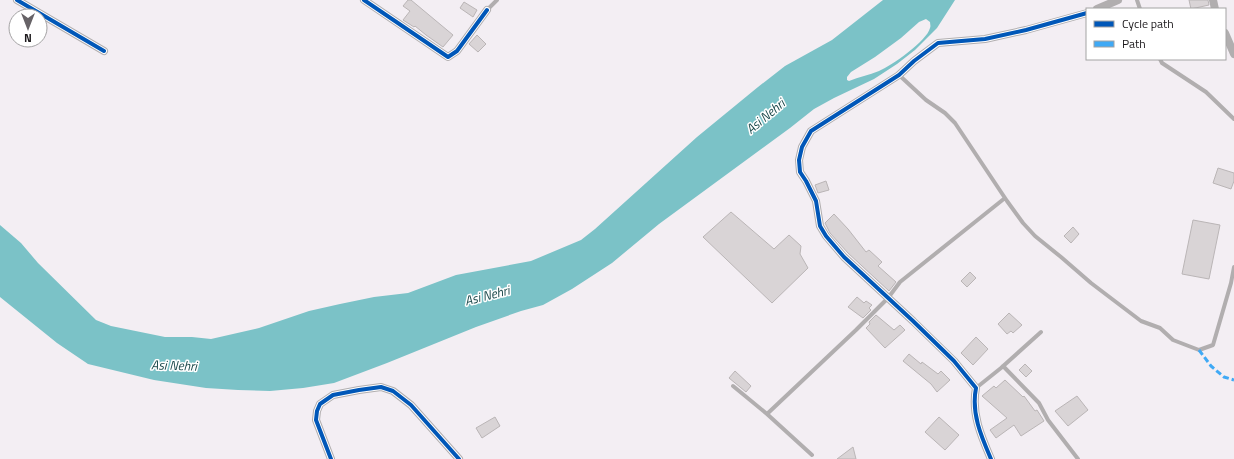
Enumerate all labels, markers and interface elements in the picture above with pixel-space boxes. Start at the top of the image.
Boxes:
north arrow [8,8,48,48]
legend [1086,8,1226,60]
text: Cycle path [1122,14,1174,33]
text: N [24,30,32,46]
text: Path [1122,34,1146,53]
water label: Asi Nehri [741,93,790,138]
water label: Asi Nehri [462,279,513,310]
water label: Asi Nehri [151,354,199,376]

